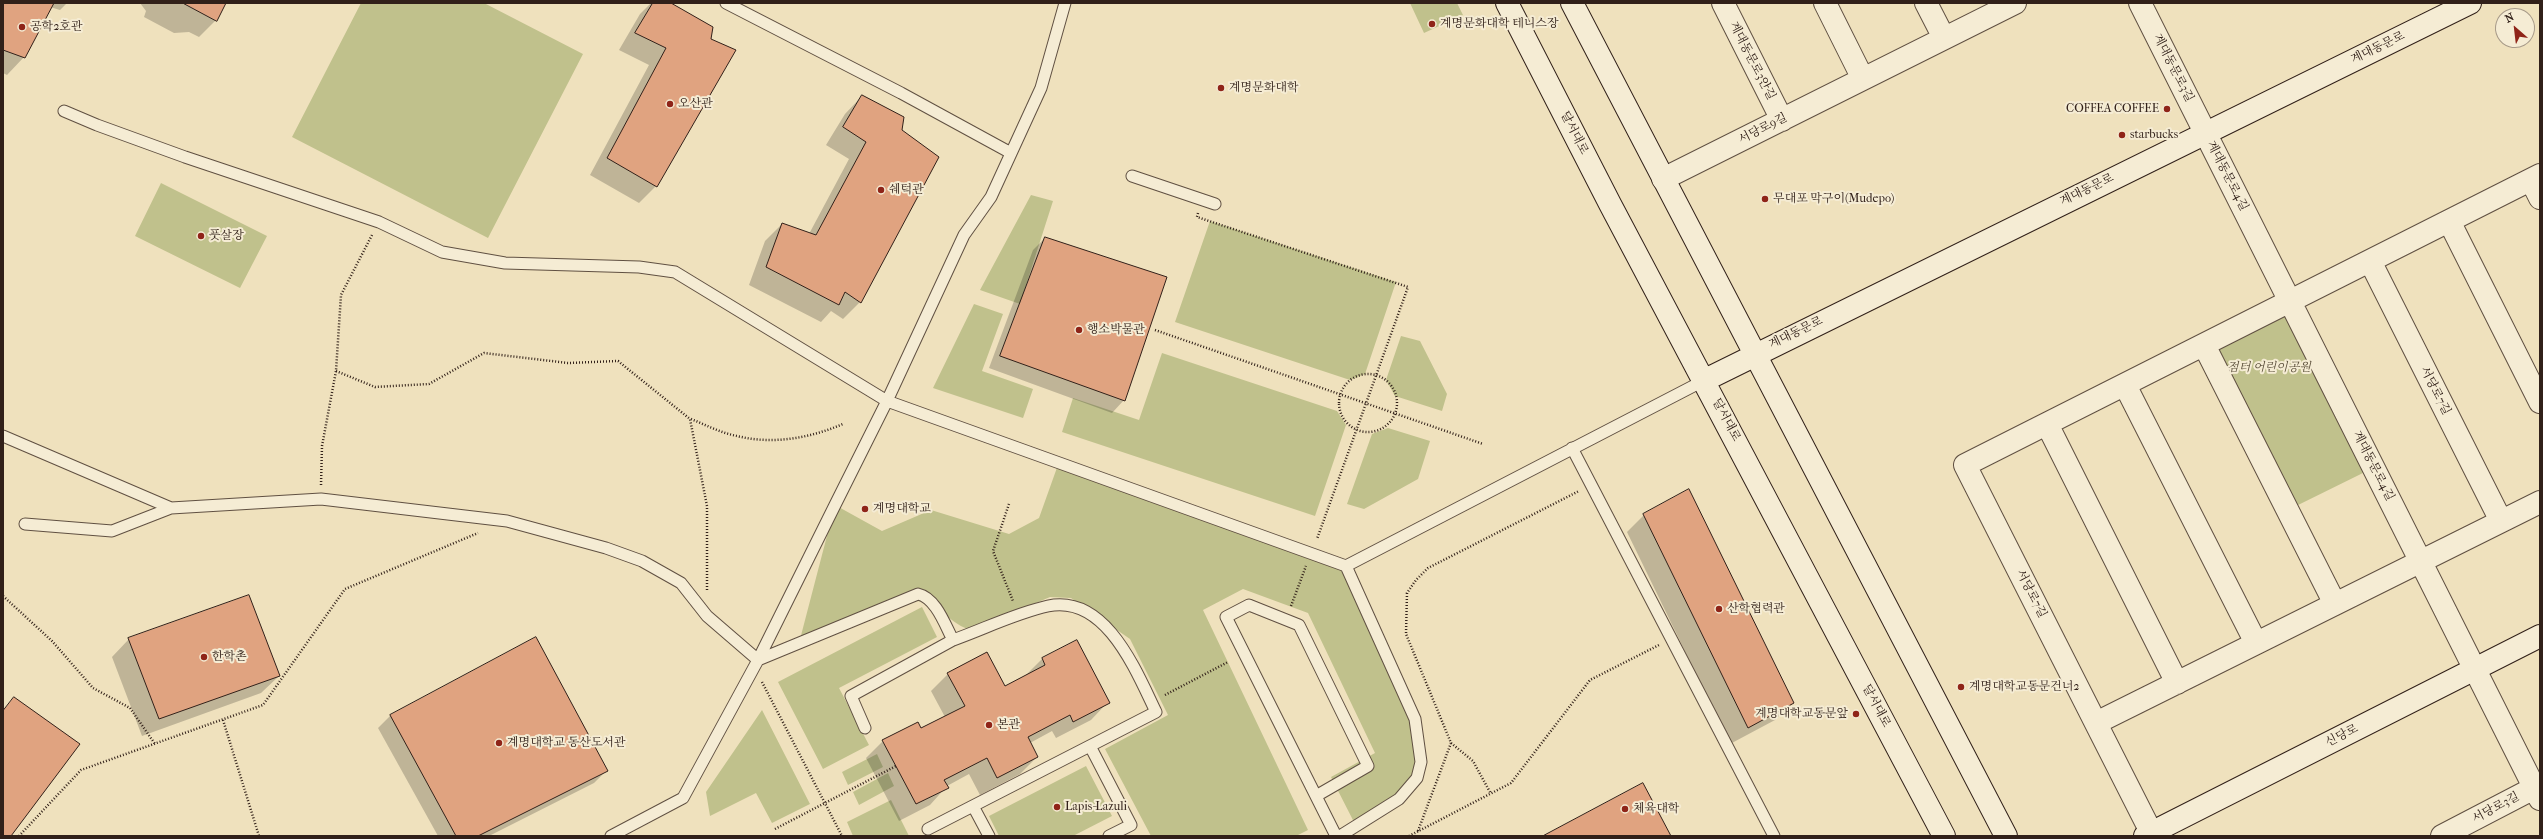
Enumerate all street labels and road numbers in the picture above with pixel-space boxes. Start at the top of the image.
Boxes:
street label: 계대동문로3안길 [1726,19,1778,103]
street label: 계대동문로 [2349,29,2407,67]
street label: 계대동문로3길 [2150,32,2196,104]
street label: 달서대로 [1557,109,1591,157]
street label: 서당로9길 [1736,111,1790,147]
street label: 계대동문로4길 [2203,139,2251,213]
street label: 계대동문로 [2058,171,2116,209]
street label: 계대동문로 [1767,314,1825,352]
street label: 서당로7길 [2417,364,2453,418]
street label: 달서대로 [1709,396,1743,444]
street label: 계대동문로4길 [2349,429,2397,503]
street label: 서당로7길 [2013,567,2049,621]
street label: 달서대로 [1859,682,1893,730]
street label: 신당로 [2323,722,2361,750]
street label: 서당로3길 [2470,790,2522,826]

